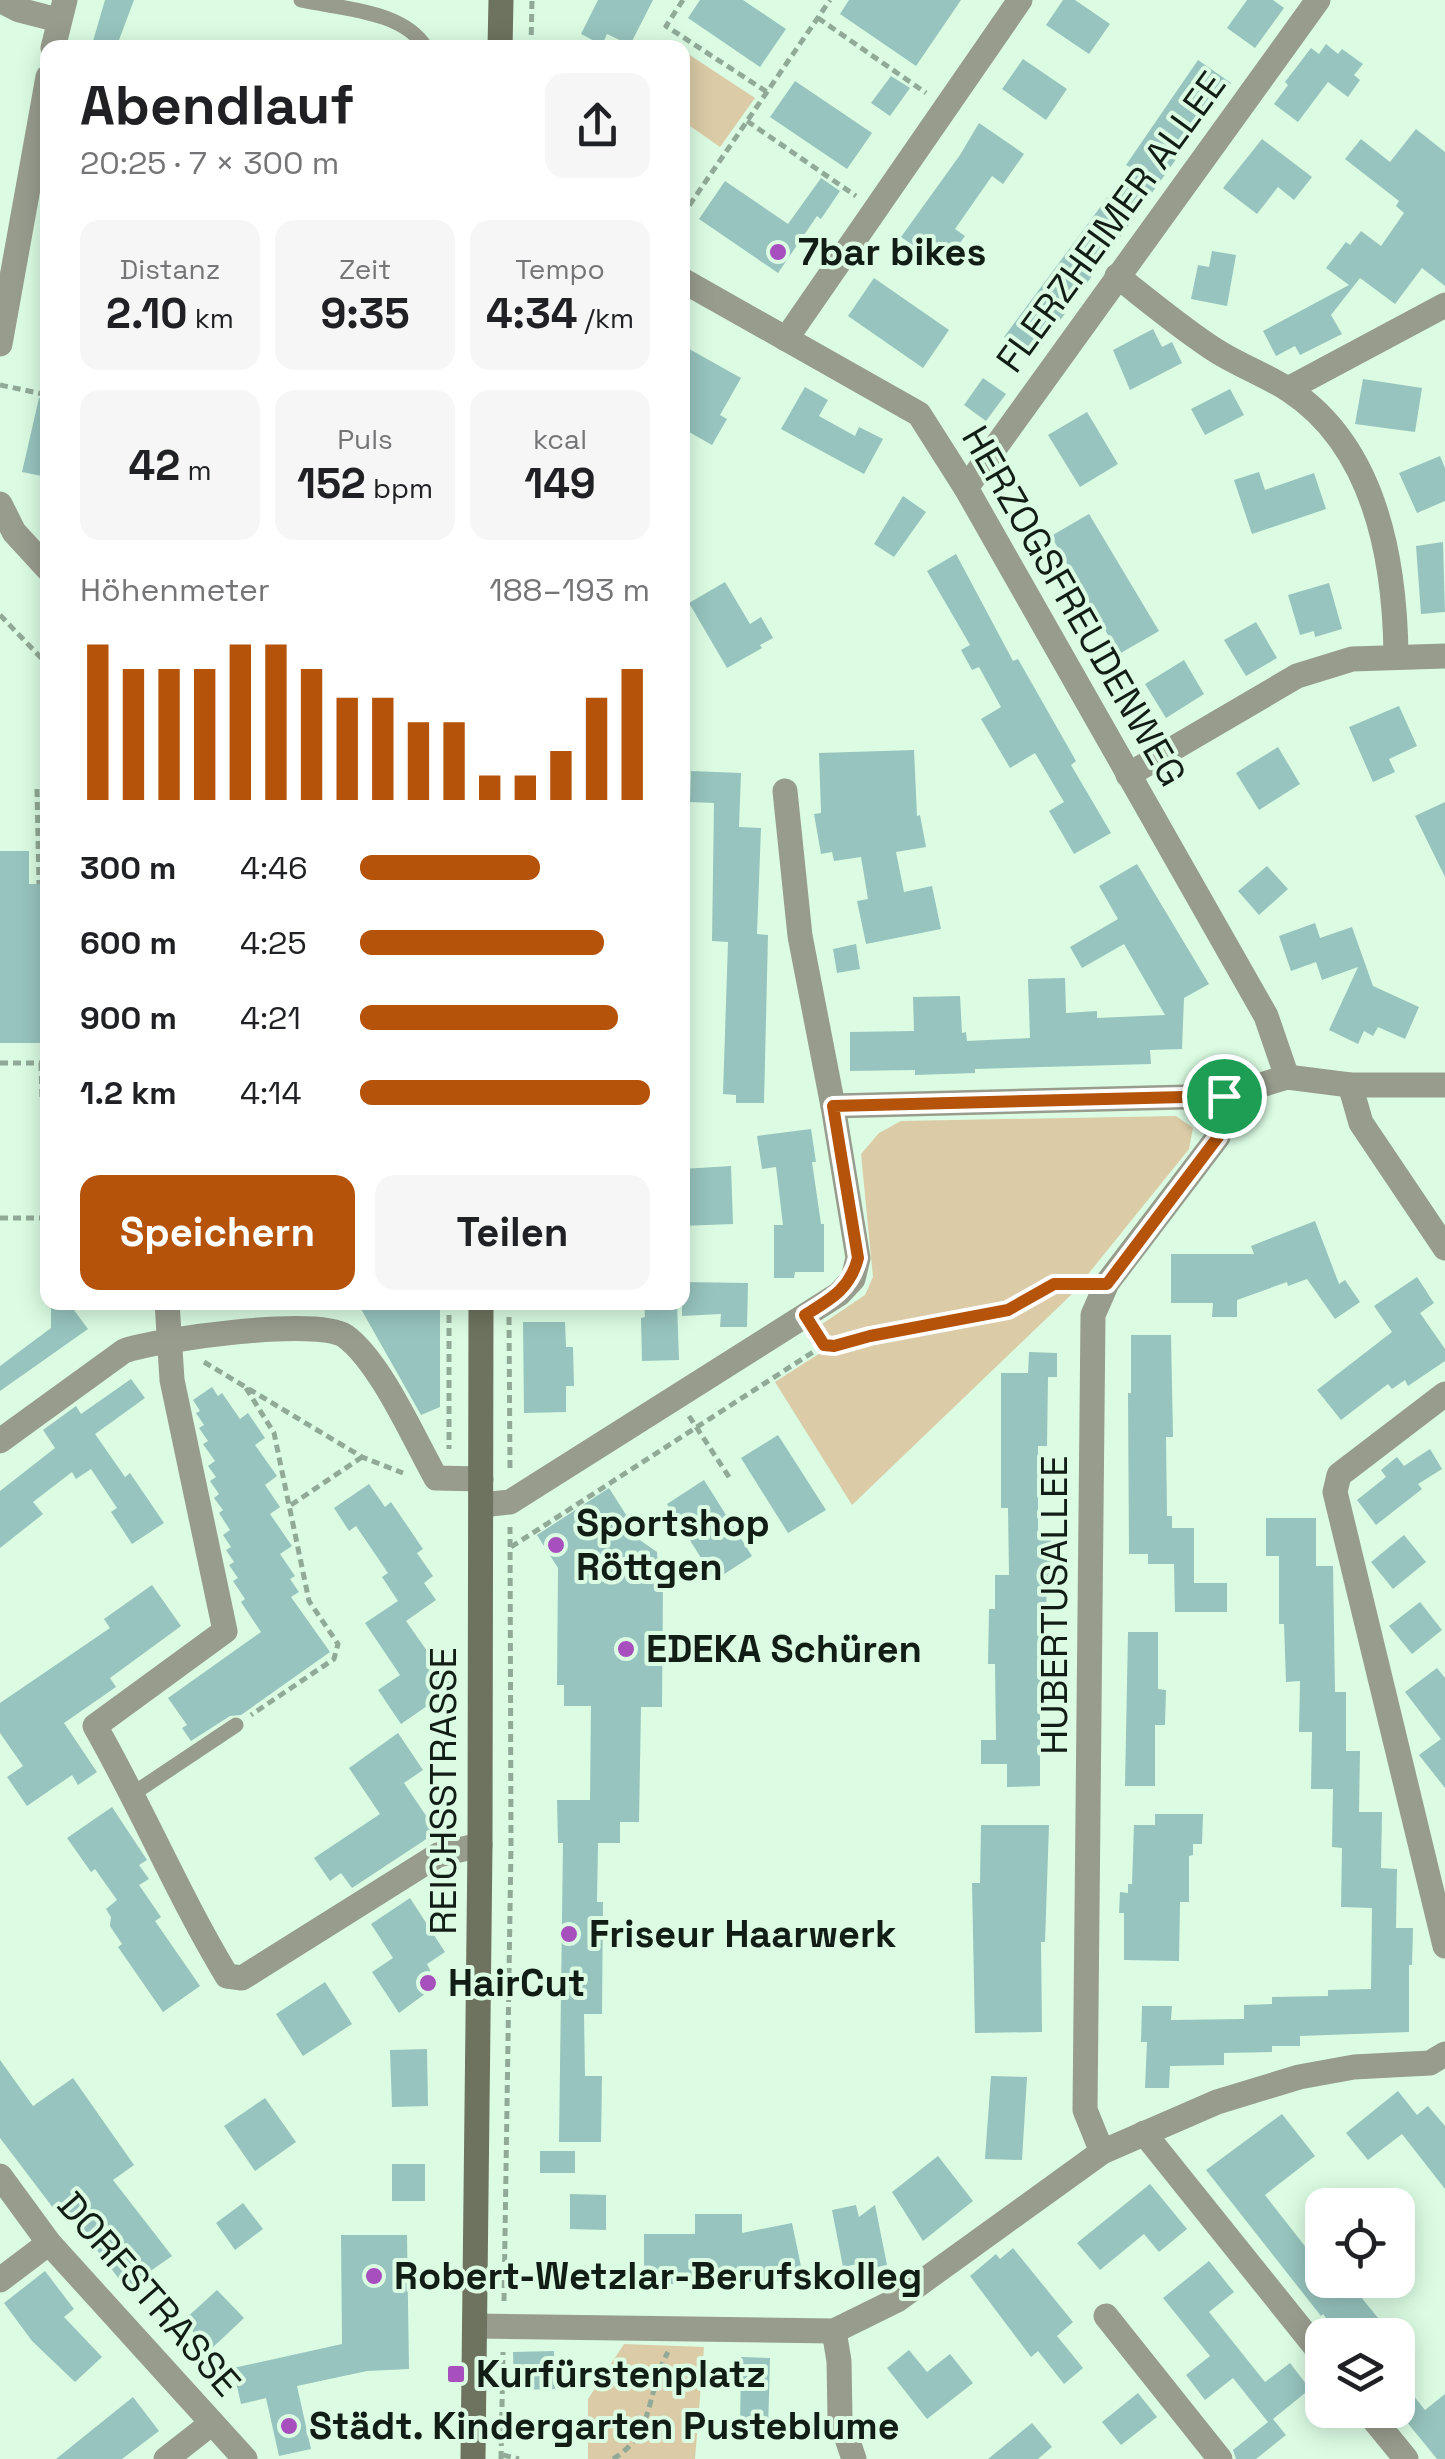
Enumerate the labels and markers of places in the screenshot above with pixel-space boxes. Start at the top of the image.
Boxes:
place label: 7bar bikes [798,228,986,276]
marker: 7bar bikes [767,241,789,263]
pin [1182,1054,1267,1139]
place label: Sportshop Röttgen [576,1499,770,1591]
marker: Sportshop Röttgen [545,1534,567,1556]
place label: EDEKA Schüren [646,1625,922,1673]
marker: EDEKA Schüren [615,1638,637,1660]
place label: Friseur Haarwerk [589,1910,896,1958]
marker: Friseur Haarwerk [558,1923,580,1945]
place label: HairCut [448,1959,585,2007]
marker: HairCut [417,1972,439,1994]
place label: Robert-Wetzlar-Berufskolleg [394,2252,922,2300]
marker: Robert-Wetzlar-Berufskolleg [363,2265,385,2287]
place label: Kurfürstenplatz [476,2350,766,2398]
marker: Kurfürstenplatz [445,2363,467,2385]
place label: Städt. Kindergarten Pusteblume [309,2402,900,2450]
marker: Städt. Kindergarten Pusteblume [278,2415,300,2437]

